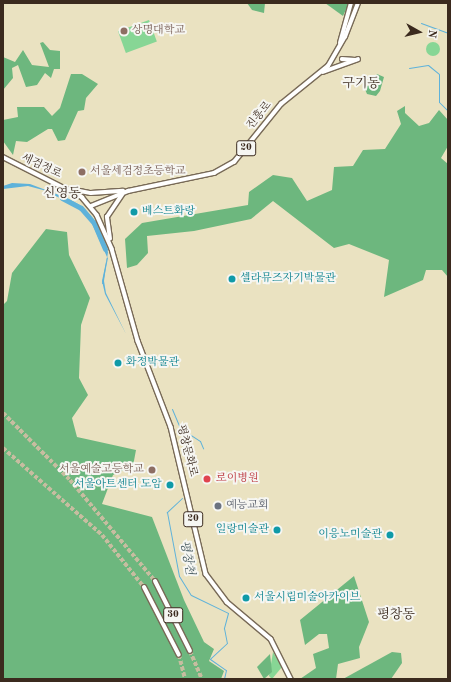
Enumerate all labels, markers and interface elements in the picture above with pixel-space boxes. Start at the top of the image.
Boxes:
north arrow [399,12,439,52]
place label: 상명대학교 [132,24,185,38]
marker: 상명대학교 [119,26,129,36]
text: N [425,29,437,39]
district label: 구기동 [342,76,380,92]
street label: 진흥로 [245,99,275,133]
road number: 20 [236,140,256,156]
street label: 세검정로 [19,152,63,182]
place label: 서울세검정초등학교 [90,165,186,179]
marker: 서울세검정초등학교 [77,167,87,177]
district label: 신영동 [43,186,81,202]
place label: 베스트화랑 [142,205,195,219]
marker: 베스트화랑 [129,207,139,217]
place label: 셀라뮤즈자기박물관 [240,272,336,286]
marker: 셀라뮤즈자기박물관 [227,274,237,284]
place label: 화정박물관 [126,356,179,370]
marker: 화정박물관 [113,358,123,368]
street label: 평창문화로 [173,424,199,478]
place label: 서울예술고등학교 [59,463,144,477]
marker: 서울예술고등학교 [147,465,157,475]
place label: 로이병원 [216,472,259,486]
marker: 로이병원 [201,473,213,485]
place label: 서울아트센터 도암 [74,478,162,492]
marker: 서울아트센터 도암 [165,480,175,490]
place label: 예능교회 [226,499,269,513]
marker: 예능교회 [213,501,223,511]
road number: 20 [183,511,203,527]
place label: 일랑미술관 [216,523,269,537]
marker: 일랑미술관 [272,525,282,535]
place label: 이응노미술관 [318,528,382,542]
marker: 이응노미술관 [385,530,395,540]
water label: 평창천 [176,540,196,576]
place label: 서울시립미술아카이브 [254,591,360,605]
marker: 서울시립미술아카이브 [241,593,251,603]
road number: 30 [163,607,183,623]
district label: 평창동 [377,607,415,623]

